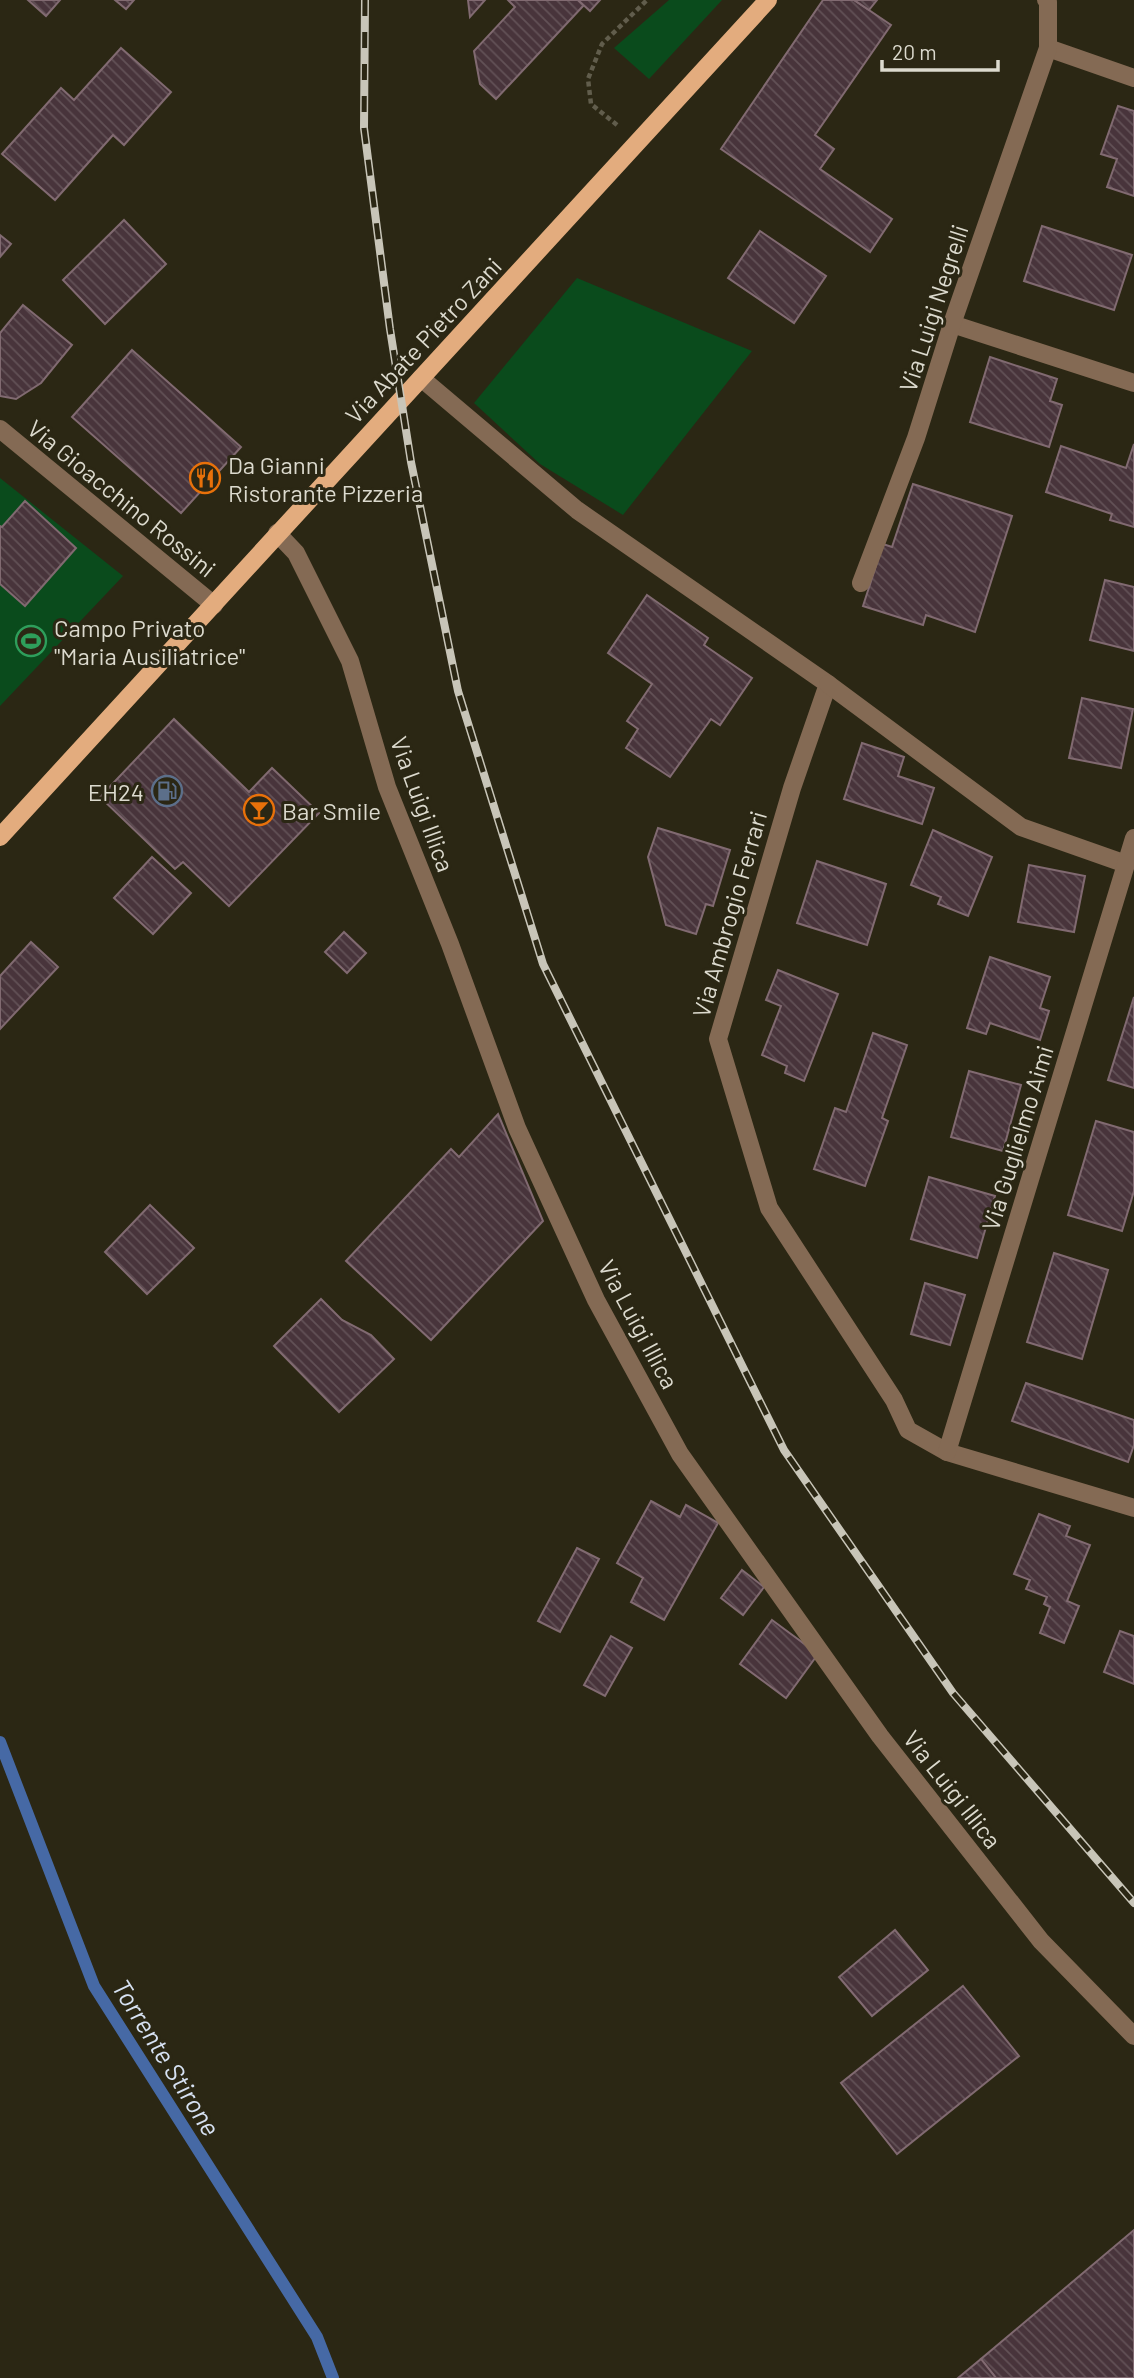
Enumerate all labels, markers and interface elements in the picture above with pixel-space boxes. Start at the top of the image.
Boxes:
scale bar [882,28,998,72]
text: 20 m [892,39,937,64]
street label: Via Luigi Negrelli [892,221,974,395]
street label: Via Abate Pietro Zani [339,251,507,429]
street label: Via Gioacchino Rossini [22,413,222,583]
place label: Da Gianni Ristorante Pizzeria [228,450,423,507]
restaurant icon: Da Gianni Ristorante Pizzeria [188,461,222,495]
place label: Campo Privato "Maria Ausiliatrice" [54,613,245,670]
sports icon: Campo Privato "Maria Ausiliatrice" [14,624,48,658]
street label: Via Luigi Illica [385,732,461,876]
fuel station icon: EH24 [150,774,184,808]
place label: EH24 [88,777,144,806]
bar icon: Bar Smile [242,793,276,827]
place label: Bar Smile [282,796,381,825]
street label: Via Ambrogio Ferrari [686,807,772,1021]
street label: Via Guglielmo Aimi [975,1042,1059,1234]
street label: Via Luigi Illica [593,1255,685,1393]
street label: Via Luigi Illica [898,1724,1008,1854]
water label: Torrente Stirone [106,1973,228,2141]

